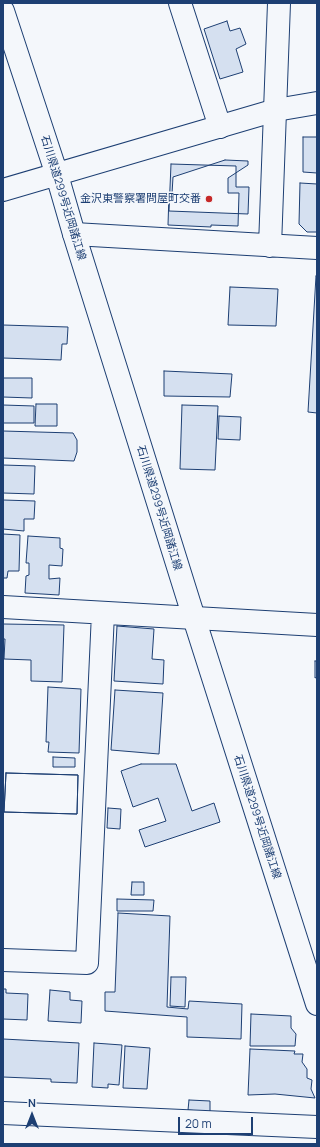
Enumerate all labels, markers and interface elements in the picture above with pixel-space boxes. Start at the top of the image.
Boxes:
street label: 石川県道299号近岡諸江線 [38,134,88,262]
place label: 金沢東警察署問屋町交番 [80,192,201,206]
marker: 金沢東警察署問屋町交番 [204,194,214,204]
street label: 石川県道299号近岡諸江線 [134,444,184,572]
street label: 石川県道299号近岡諸江線 [231,753,283,881]
north arrow [12,1095,52,1135]
text: N [28,1095,36,1110]
scale bar [180,1109,255,1135]
text: 20 m [185,1115,212,1132]

